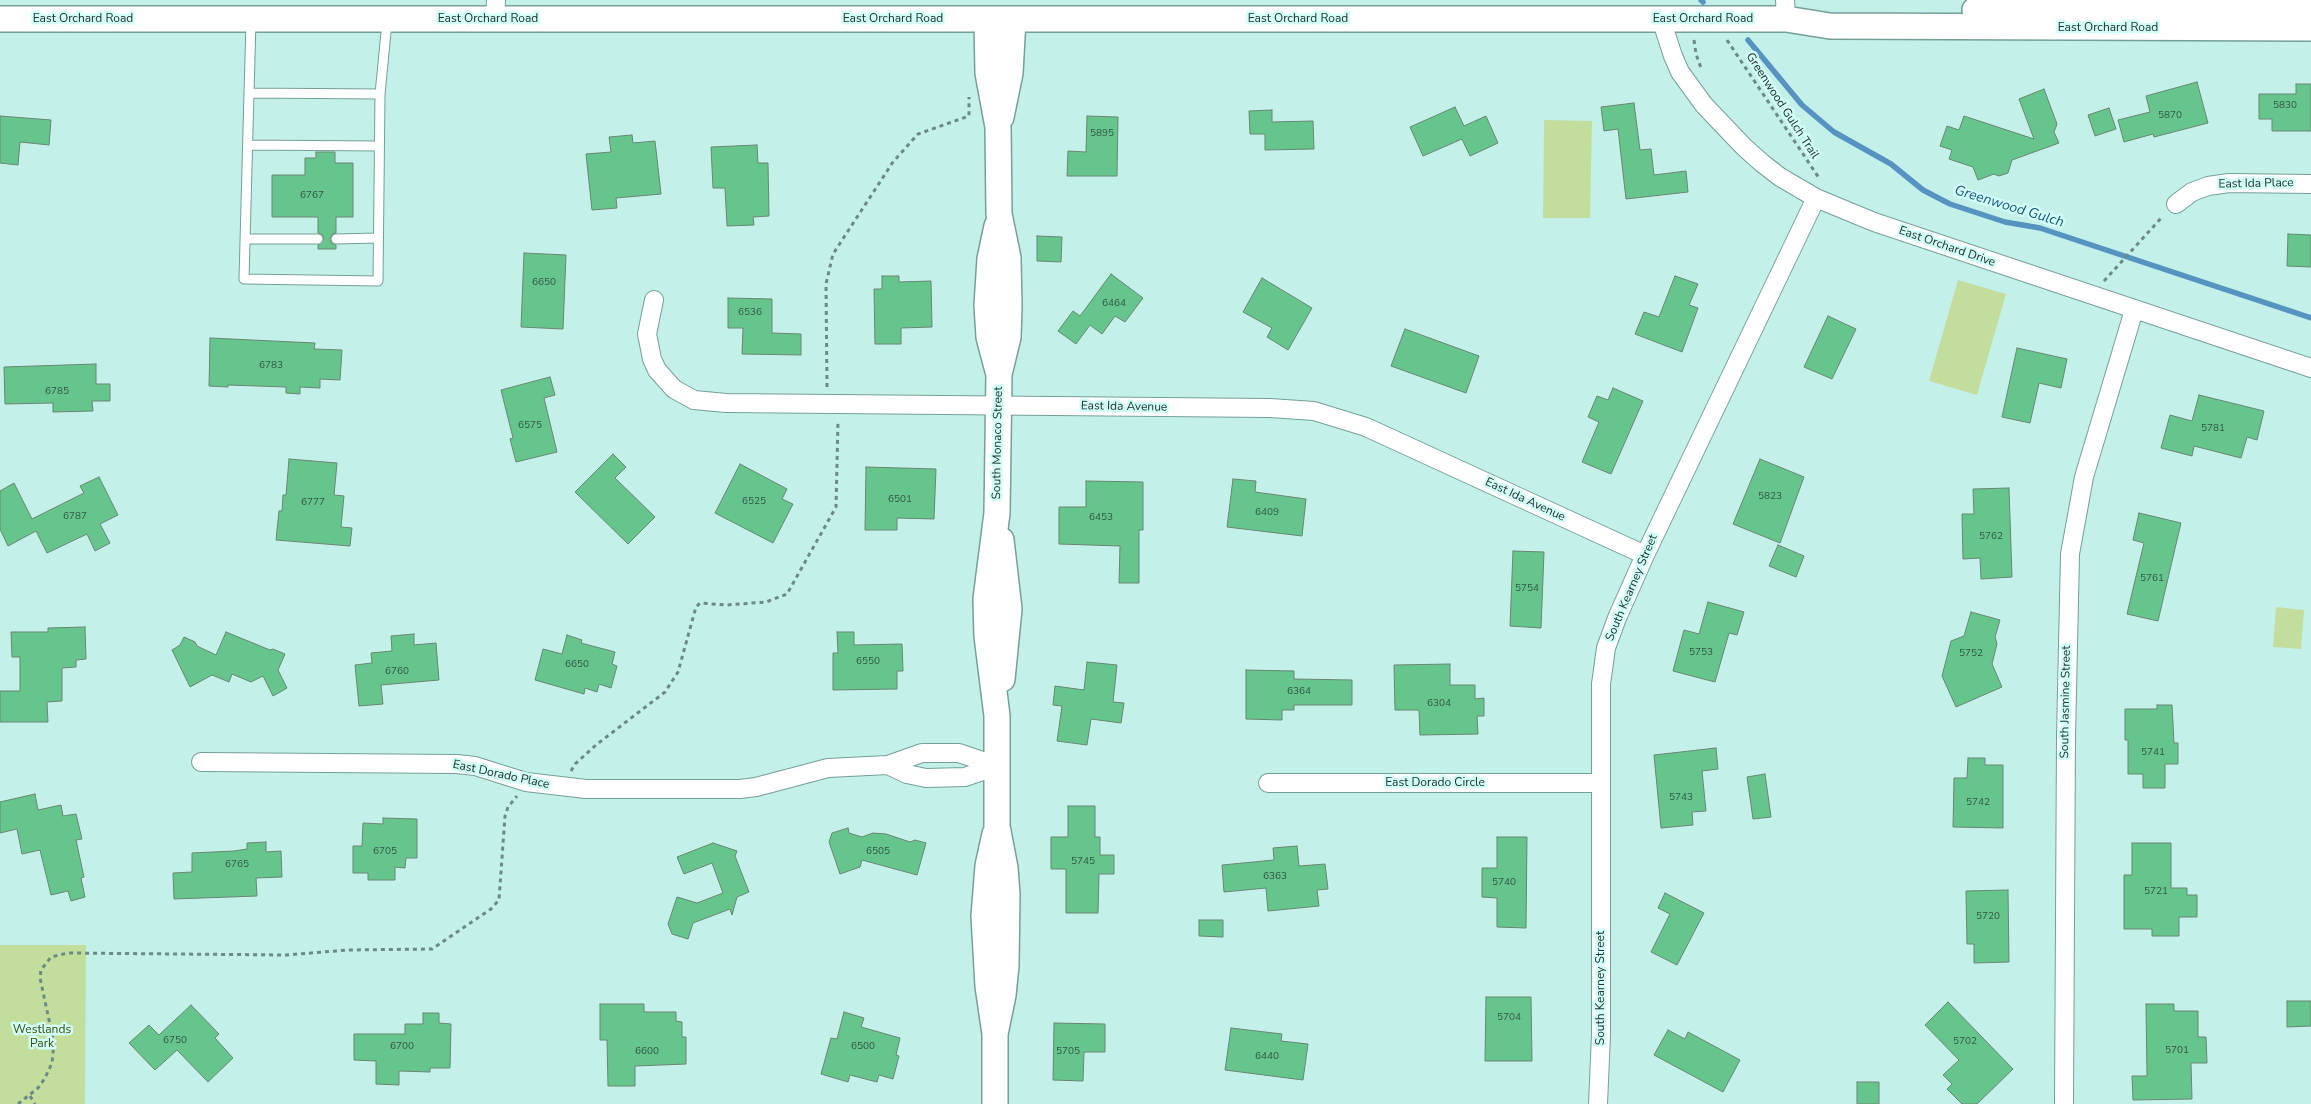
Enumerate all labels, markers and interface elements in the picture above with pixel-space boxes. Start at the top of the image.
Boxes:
street label: East Orchard Road [33,12,133,26]
street label: East Orchard Road [438,12,538,26]
street label: East Orchard Road [843,12,943,26]
street label: East Orchard Road [1248,12,1348,26]
street label: East Orchard Road [1653,12,1753,26]
street label: East Orchard Road [2058,21,2158,35]
street label: Greenwood Gulch Trail [1742,50,1822,162]
house number: 5830 [2273,100,2297,112]
house number: 5870 [2158,110,2182,122]
house number: 5895 [1090,128,1114,140]
street label: East Ida Place [2218,176,2294,192]
water label: Greenwood Gulch [1952,182,2066,232]
house number: 6767 [300,190,324,202]
street label: East Orchard Drive [1897,224,1997,270]
house number: 6650 [532,277,556,289]
house number: 6464 [1102,298,1126,310]
house number: 6536 [738,307,762,319]
house number: 6783 [259,360,283,372]
house number: 6785 [45,386,69,398]
street label: South Monaco Street [990,386,1006,500]
street label: East Ida Avenue [1081,399,1167,415]
house number: 6575 [518,420,542,432]
house number: 5781 [2201,423,2225,435]
street label: East Ida Avenue [1483,475,1567,525]
house number: 5823 [1758,491,1782,503]
house number: 6501 [888,494,912,506]
house number: 6525 [742,496,766,508]
house number: 6777 [301,497,325,509]
house number: 6409 [1255,507,1279,519]
house number: 6787 [63,511,87,523]
house number: 6453 [1089,512,1113,524]
house number: 5762 [1979,531,2003,543]
street label: South Kearney Street [1603,533,1661,643]
house number: 5761 [2140,573,2164,585]
house number: 5754 [1515,583,1539,595]
street label: South Jasmine Street [2058,645,2074,759]
house number: 5753 [1689,647,1713,659]
house number: 5752 [1959,648,1983,660]
house number: 6550 [856,656,880,668]
house number: 6650 [565,659,589,671]
house number: 6760 [385,666,409,678]
house number: 6364 [1287,686,1311,698]
house number: 6304 [1427,698,1451,710]
house number: 5741 [2141,747,2165,759]
street label: East Dorado Place [451,758,551,792]
street label: East Dorado Circle [1385,776,1485,790]
house number: 5743 [1669,792,1693,804]
house number: 5742 [1966,797,1990,809]
house number: 6705 [373,846,397,858]
house number: 6505 [866,846,890,858]
house number: 5745 [1071,856,1095,868]
house number: 6765 [225,859,249,871]
house number: 6363 [1263,871,1287,883]
house number: 5740 [1492,877,1516,889]
house number: 5721 [2144,886,2168,898]
house number: 5720 [1976,911,2000,923]
street label: South Kearney Street [1594,931,1608,1045]
house number: 5704 [1497,1012,1521,1024]
park label: Westlands Park [13,1023,71,1051]
house number: 6750 [163,1035,187,1047]
house number: 5702 [1953,1036,1977,1048]
house number: 6700 [390,1041,414,1053]
house number: 6500 [851,1041,875,1053]
house number: 5701 [2165,1045,2189,1057]
house number: 6600 [635,1046,659,1058]
house number: 5705 [1056,1046,1080,1058]
house number: 6440 [1255,1051,1279,1063]

